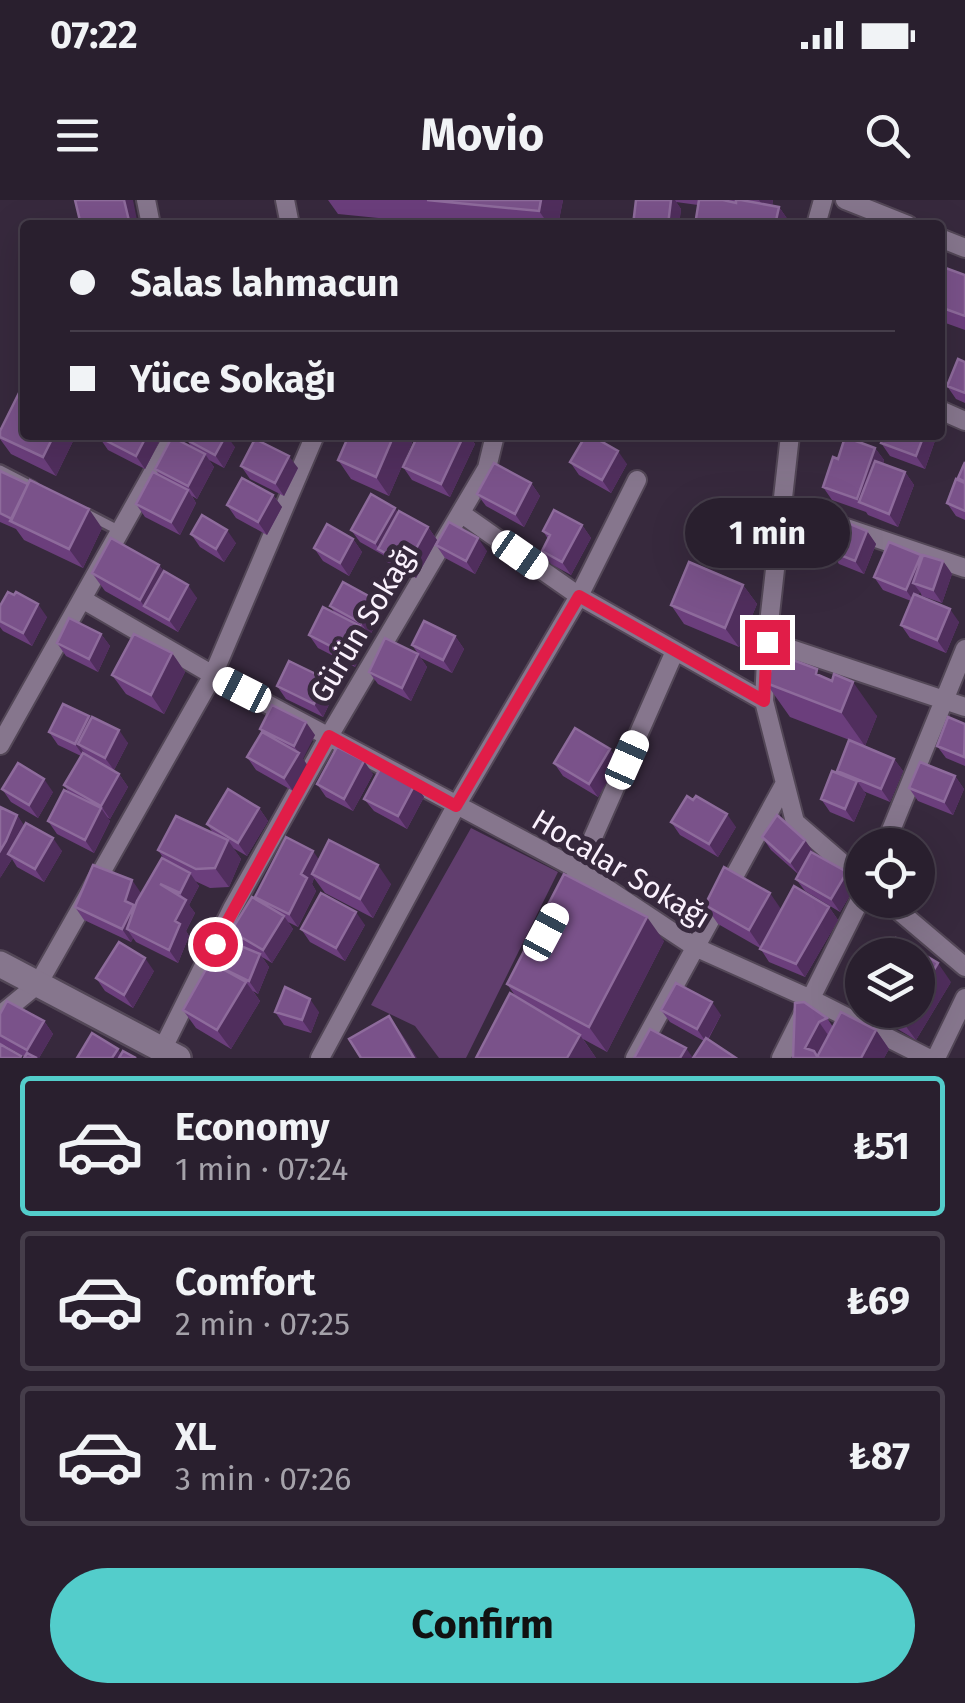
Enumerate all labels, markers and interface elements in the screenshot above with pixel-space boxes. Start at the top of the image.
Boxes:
text: 07:22 [50,12,138,58]
icon: menu [50,108,105,163]
text: Movio [421,108,544,162]
icon: search [860,108,915,163]
text: Salas lahmacun [130,260,399,306]
text: Yüce Sokağı [130,356,336,402]
callout: 1 min [684,497,850,567]
text: 1 min [729,514,806,552]
car [487,526,553,584]
street label: Gürün Sokağı [302,537,426,709]
route end [745,620,790,665]
car [208,663,276,717]
car [601,726,653,794]
street label: Hocalar Sokağı [525,802,717,936]
map controls [845,828,935,1028]
button: locate [845,828,935,918]
car [519,898,573,966]
route start [193,922,238,967]
button: layers [845,938,935,1028]
icon: car [55,1101,145,1191]
text: Economy [175,1104,330,1150]
text: ₺51 [853,1123,910,1169]
text: 1 min · 07:24 [175,1150,348,1188]
icon: car [55,1256,145,1346]
text: Comfort [175,1259,316,1305]
text: ₺69 [846,1278,910,1324]
text: 2 min · 07:25 [175,1305,350,1343]
icon: car [55,1411,145,1501]
text: XL [175,1414,217,1460]
text: ₺87 [849,1433,910,1479]
text: 3 min · 07:26 [175,1460,351,1498]
button: Confirm [50,1568,915,1683]

